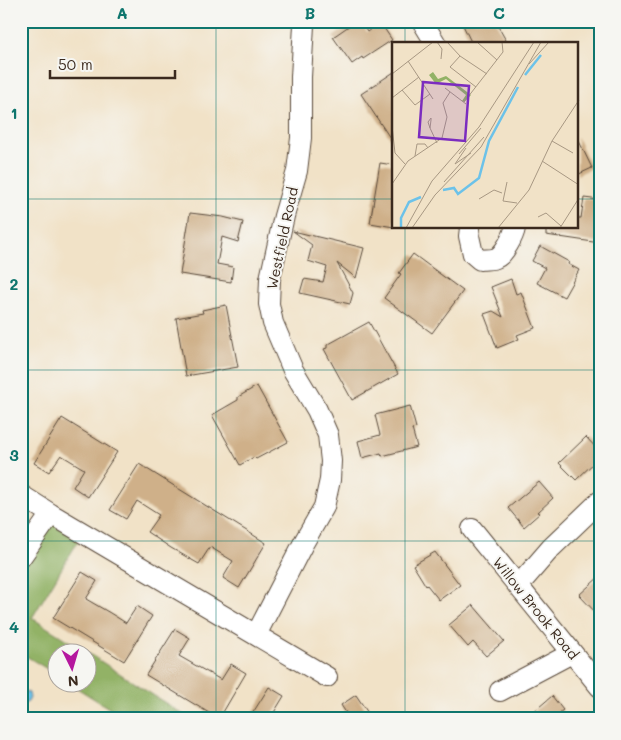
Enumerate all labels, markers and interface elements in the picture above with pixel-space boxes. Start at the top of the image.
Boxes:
text: A [116,2,128,23]
text: B [305,2,315,23]
text: C [493,2,505,23]
inset map [392,42,578,229]
scale bar [50,48,175,80]
text: 50 m [58,54,93,74]
text: 1 [10,102,18,123]
street label: Westfield Road [262,185,302,291]
text: 2 [10,273,19,294]
text: 3 [9,444,19,465]
street label: Willow Brook Road [489,553,583,663]
text: 4 [9,616,19,637]
north arrow [48,642,98,692]
text: N [67,672,79,691]

